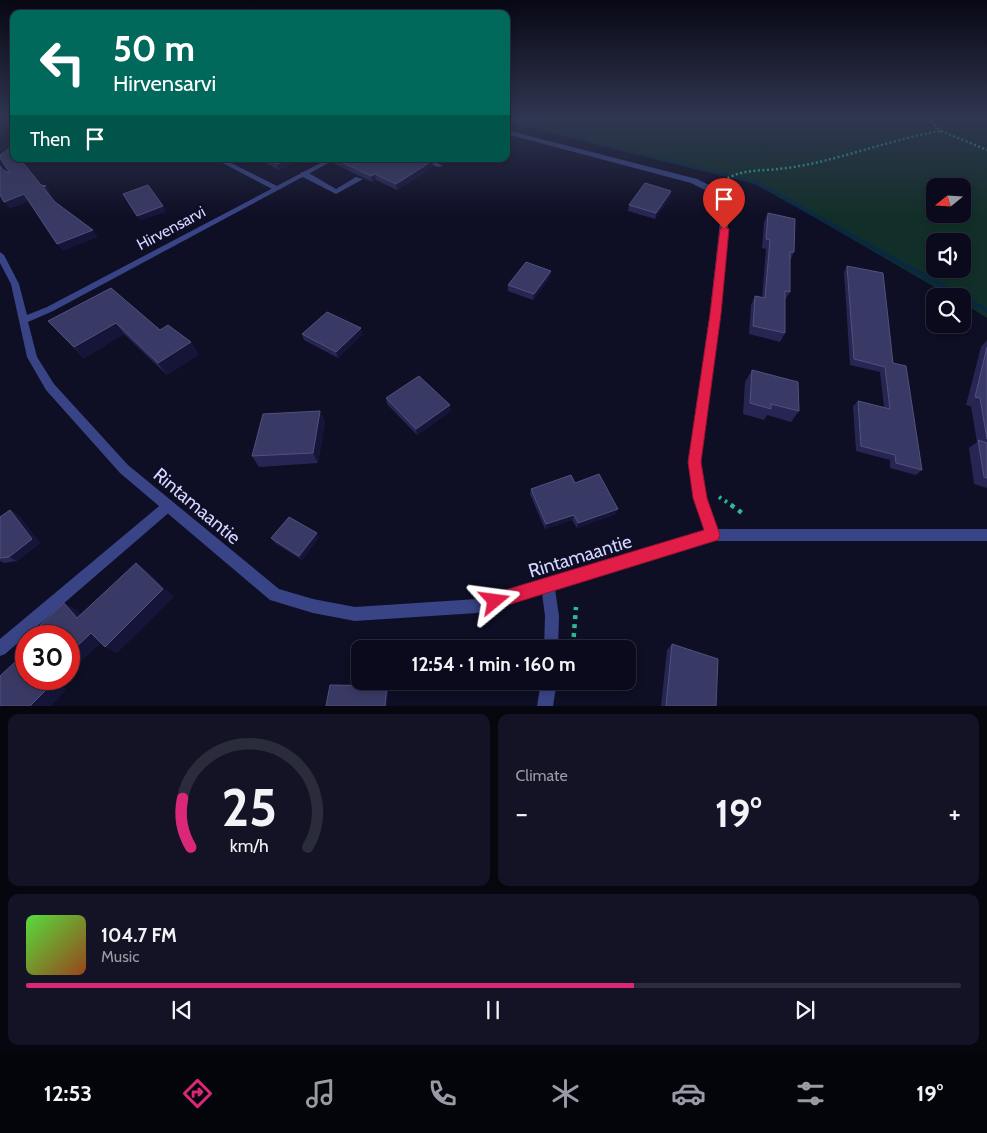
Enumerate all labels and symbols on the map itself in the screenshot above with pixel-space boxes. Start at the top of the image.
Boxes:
pin [703,178,745,229]
north arrow [926,178,971,222]
street label: Hirvensarvi [133,202,209,254]
street label: Rintamaantie [149,463,246,549]
street label: Rintamaantie [526,529,635,583]
position arrow [468,574,520,626]
speed limit sign: 30 [15,625,80,690]

